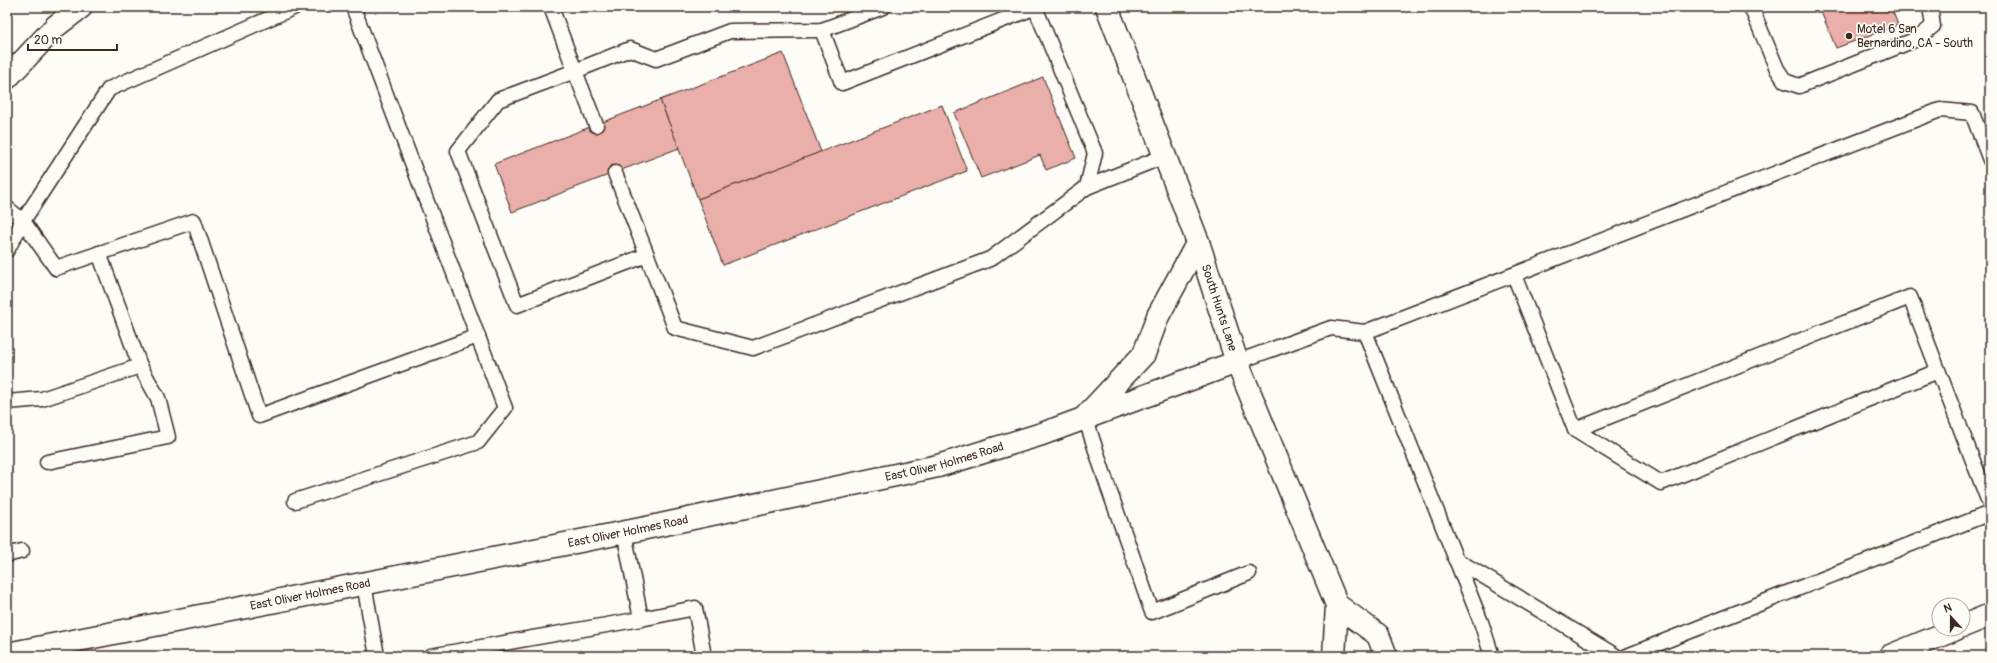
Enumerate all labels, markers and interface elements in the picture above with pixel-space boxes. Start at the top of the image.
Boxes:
place label: Motel 6 San Bernardino, CA - South [1857,22,1973,51]
scale bar [28,26,117,52]
marker: Motel 6 San Bernardino, CA - South [1844,31,1854,41]
text: 20 m [34,33,63,48]
street label: South Hunts Lane [1198,262,1240,353]
street label: East Oliver Holmes Road [884,439,1006,485]
street label: East Oliver Holmes Road [567,512,690,551]
street label: East Oliver Holmes Road [249,576,372,614]
north arrow [1931,597,1971,637]
text: N [1942,601,1954,616]

